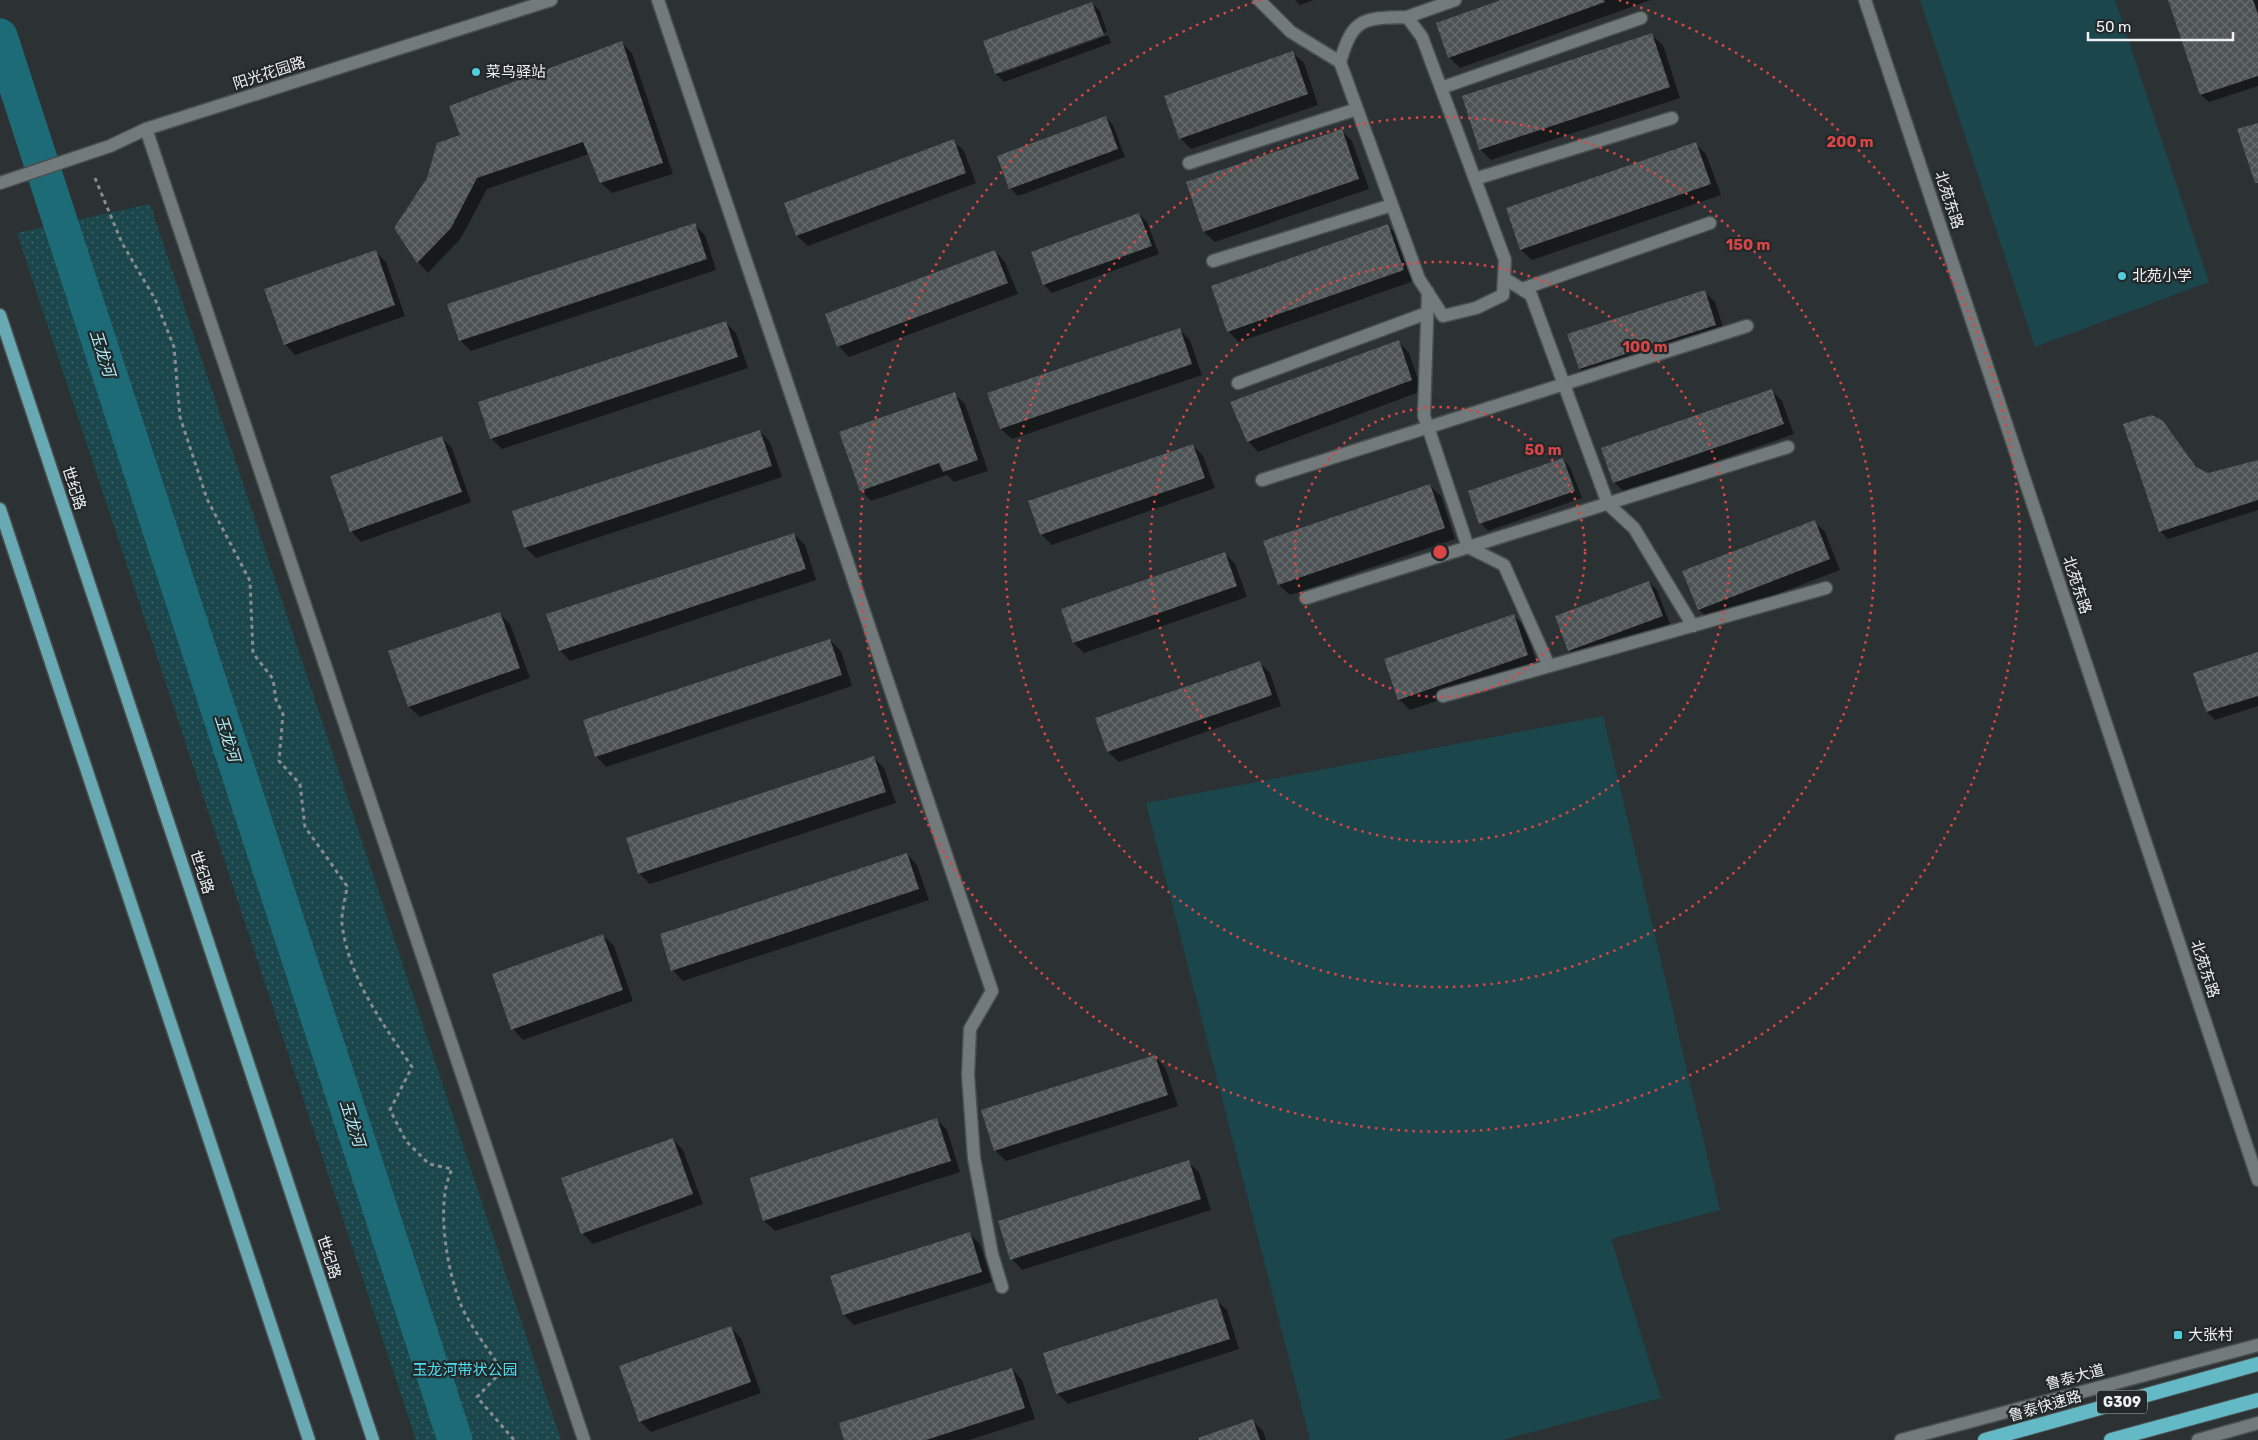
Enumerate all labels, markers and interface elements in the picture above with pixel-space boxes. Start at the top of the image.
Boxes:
scale bar [2088,10,2233,42]
text: 50 m [2096,18,2131,36]
street label: 阳光花园路 [231,53,307,93]
place label: 菜鸟驿站 [486,63,546,81]
marker: 菜鸟驿站 [470,66,482,78]
text: 200 m [1826,133,1874,151]
street label: 北苑东路 [1931,169,1967,231]
text: 150 m [1726,236,1770,254]
place label: 北苑小学 [2132,267,2192,285]
marker: 北苑小学 [2116,270,2128,282]
water label: 玉龙河 [86,327,120,382]
text: 100 m [1623,338,1667,356]
text: 50 m [1525,441,1561,459]
street label: 世纪路 [58,464,90,512]
centre of rings [1431,543,1449,561]
street label: 北苑东路 [2059,554,2095,616]
water label: 玉龙河 [211,712,245,767]
street label: 世纪路 [186,848,218,896]
street label: 北苑东路 [2187,938,2223,1000]
water label: 玉龙河 [336,1097,370,1152]
street label: 世纪路 [313,1233,345,1281]
place label: 大张村 [2188,1326,2233,1344]
marker: 大张村 [2172,1329,2184,1341]
park label: 玉龙河带状公园 [412,1361,518,1379]
street label: 鲁泰大道 [2044,1361,2106,1393]
street label: 鲁泰快速路 [2006,1387,2084,1425]
road number: G309 [2097,1390,2147,1414]

